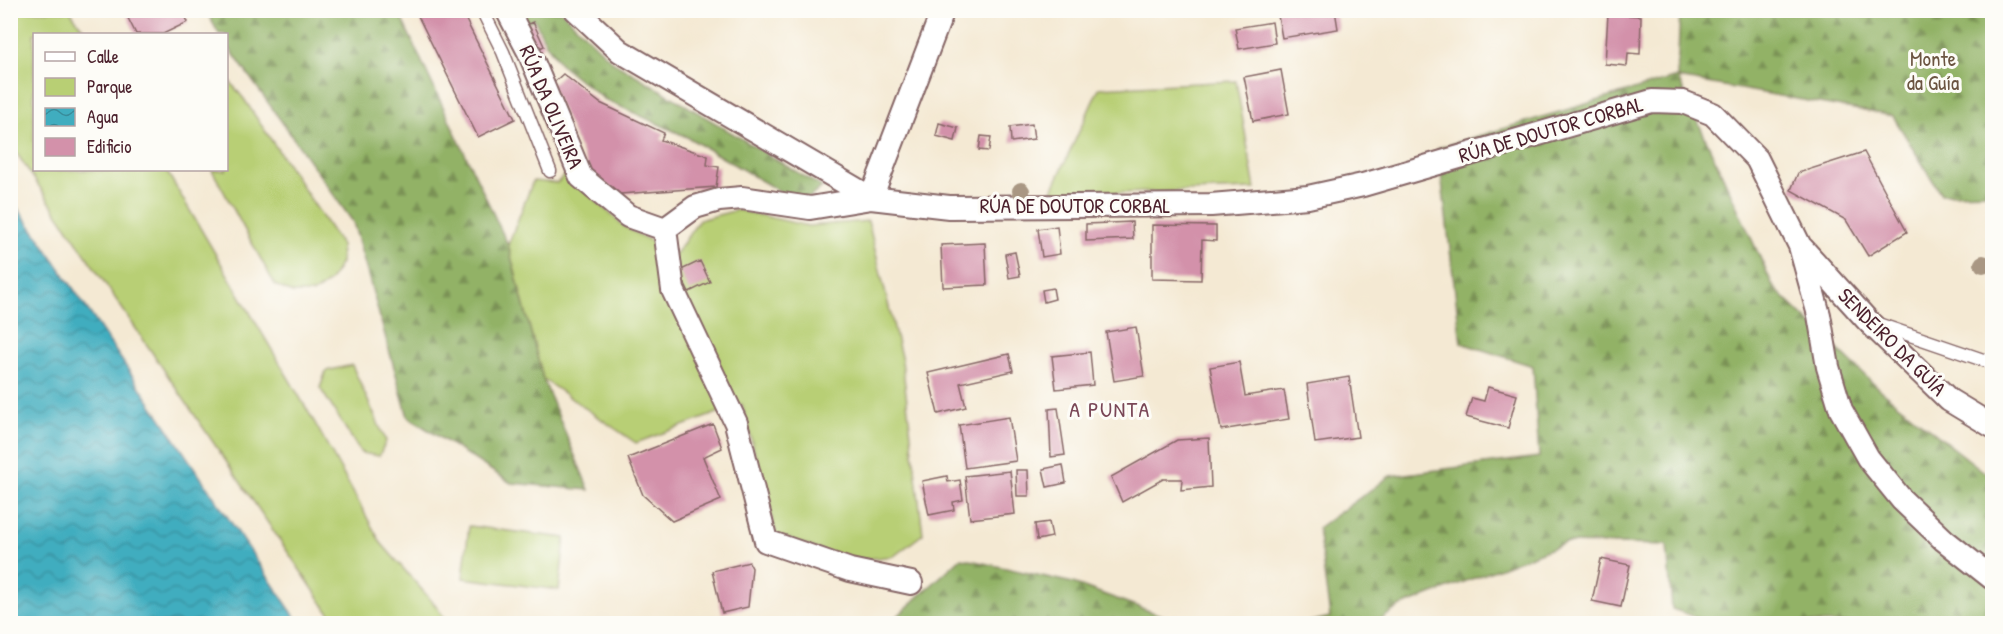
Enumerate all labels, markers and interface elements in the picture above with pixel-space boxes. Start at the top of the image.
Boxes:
legend [33,33,228,171]
street label: RÚA DA OLIVEIRA [512,41,590,173]
text: Calle [87,44,119,69]
park label: Monte da Guía [1907,44,1959,97]
text: Parque [87,74,132,99]
street label: RÚA DE DOUTOR CORBAL [1455,89,1647,170]
text: Agua [87,104,118,129]
text: Edificio [87,134,131,159]
street label: RÚA DE DOUTOR CORBAL [980,191,1171,220]
street label: SENDEIRO DA GUÍA [1832,281,1953,402]
district label: A PUNTA [1069,394,1151,424]

